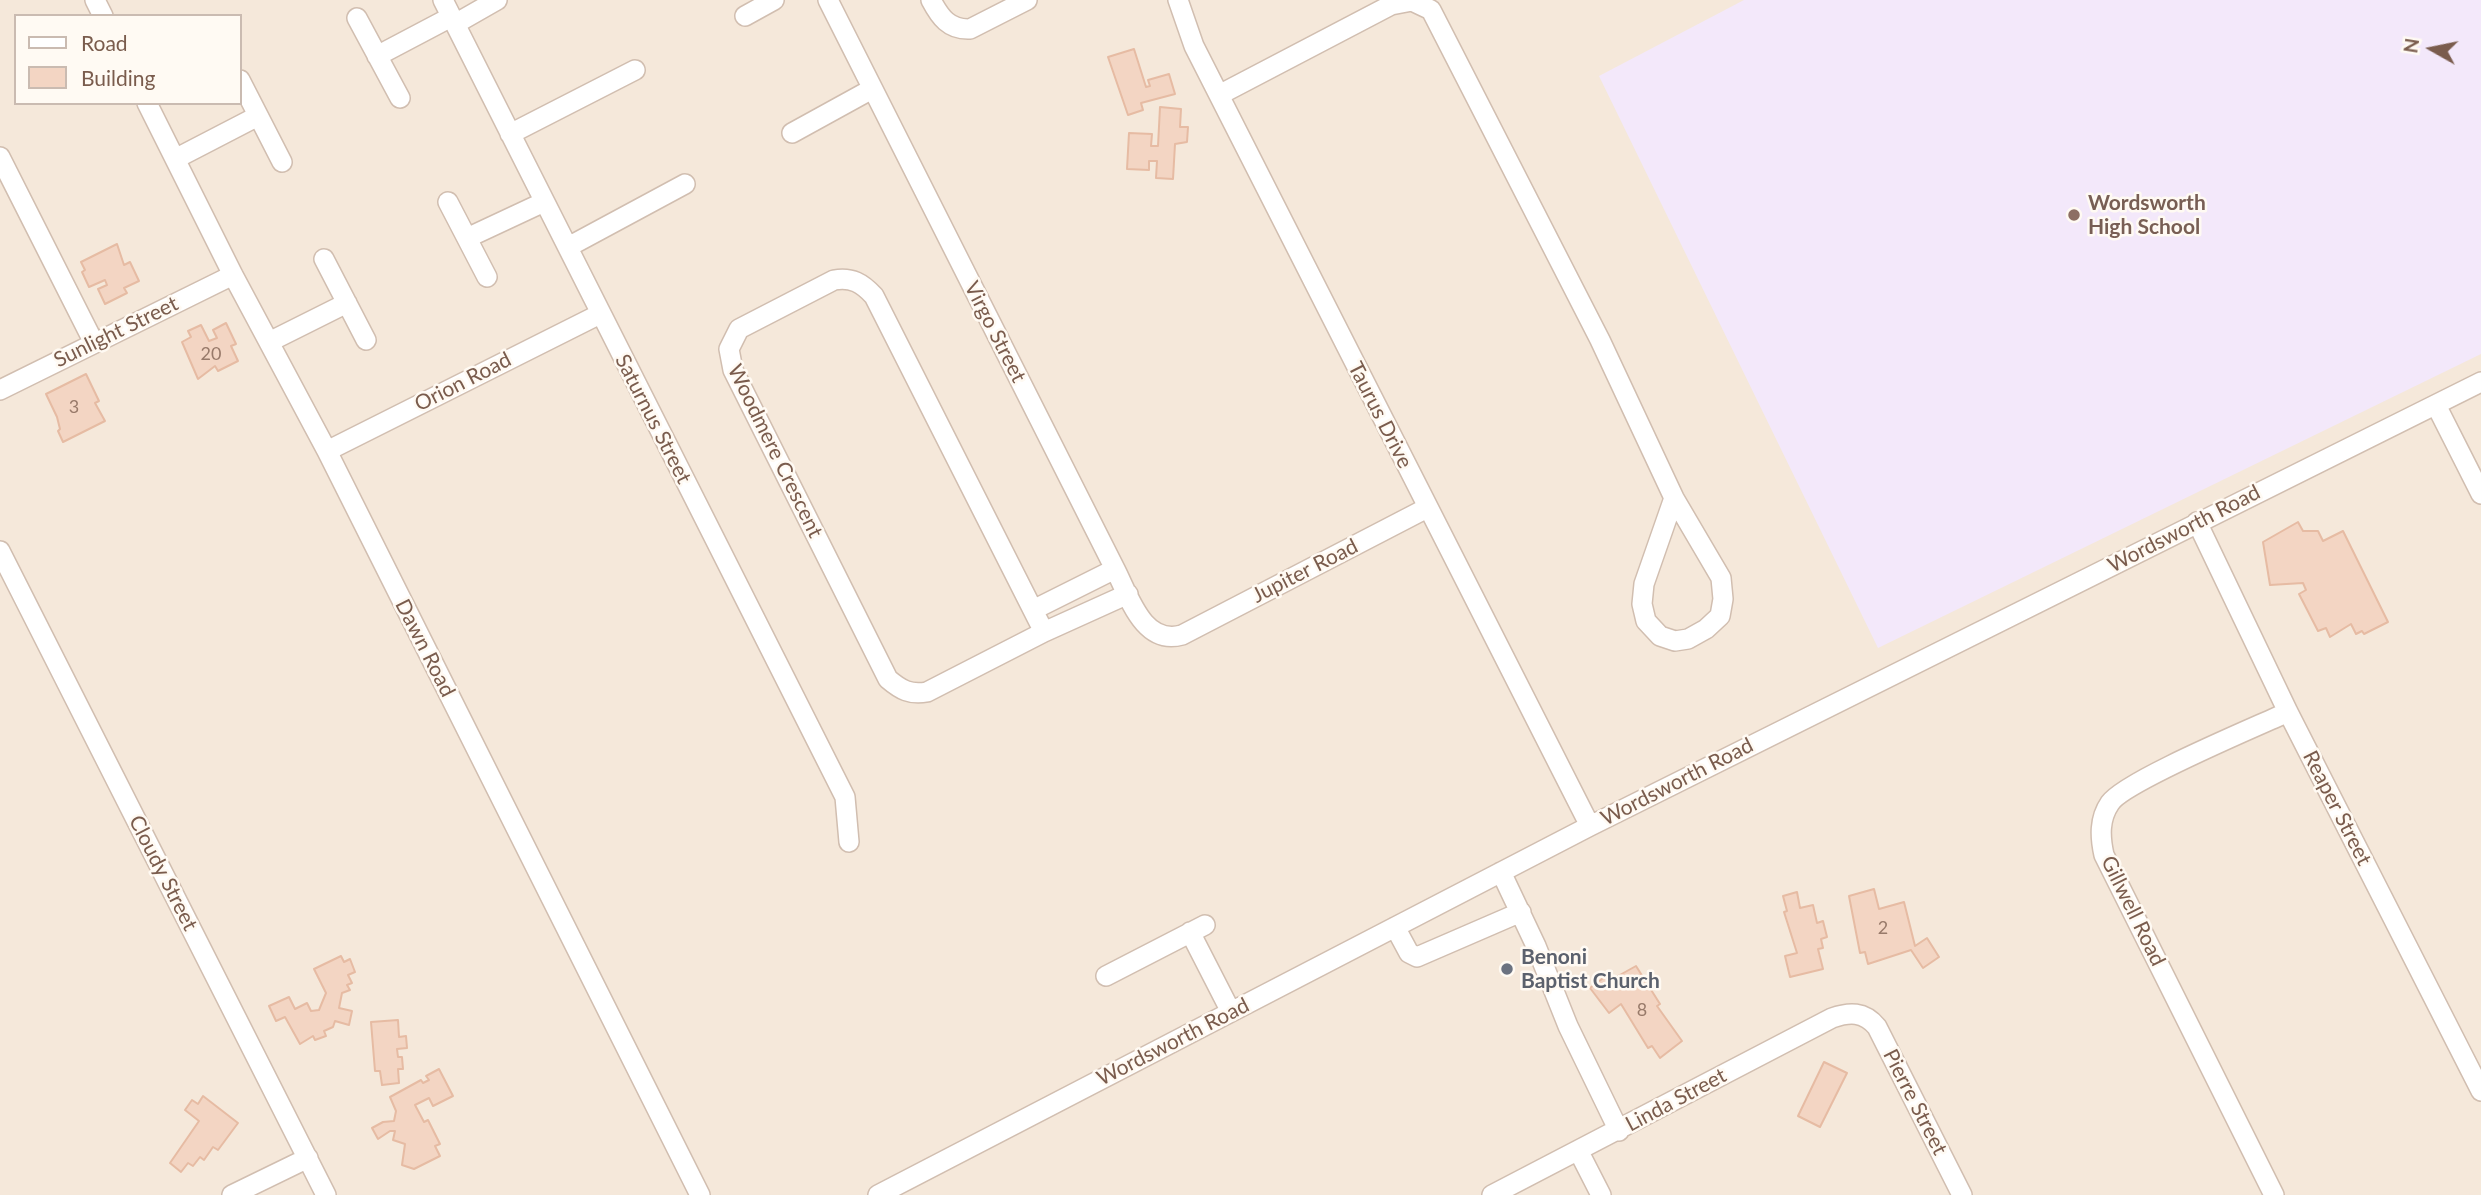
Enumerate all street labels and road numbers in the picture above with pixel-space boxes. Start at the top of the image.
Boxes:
street label: Virgo Street [959,277,1031,387]
street label: Sunlight Street [50,291,182,373]
street label: Orion Road [411,347,515,417]
street label: Saturnus Street [610,350,696,488]
street label: Taurus Drive [1342,358,1418,472]
street label: Woodmere Crescent [722,360,828,542]
street label: Wordsworth Road [2104,480,2264,578]
street label: Jupiter Road [1248,534,1362,608]
street label: Dawn Road [390,595,460,701]
street label: Wordsworth Road [1597,733,1757,831]
street label: Reaper Street [2297,747,2377,869]
street label: Cloudy Street [123,811,203,935]
street label: Gillwell Road [2095,852,2171,970]
street label: Wordsworth Road [1093,993,1253,1091]
street label: Pierre Street [1878,1045,1952,1159]
street label: Linda Street [1621,1063,1731,1137]

